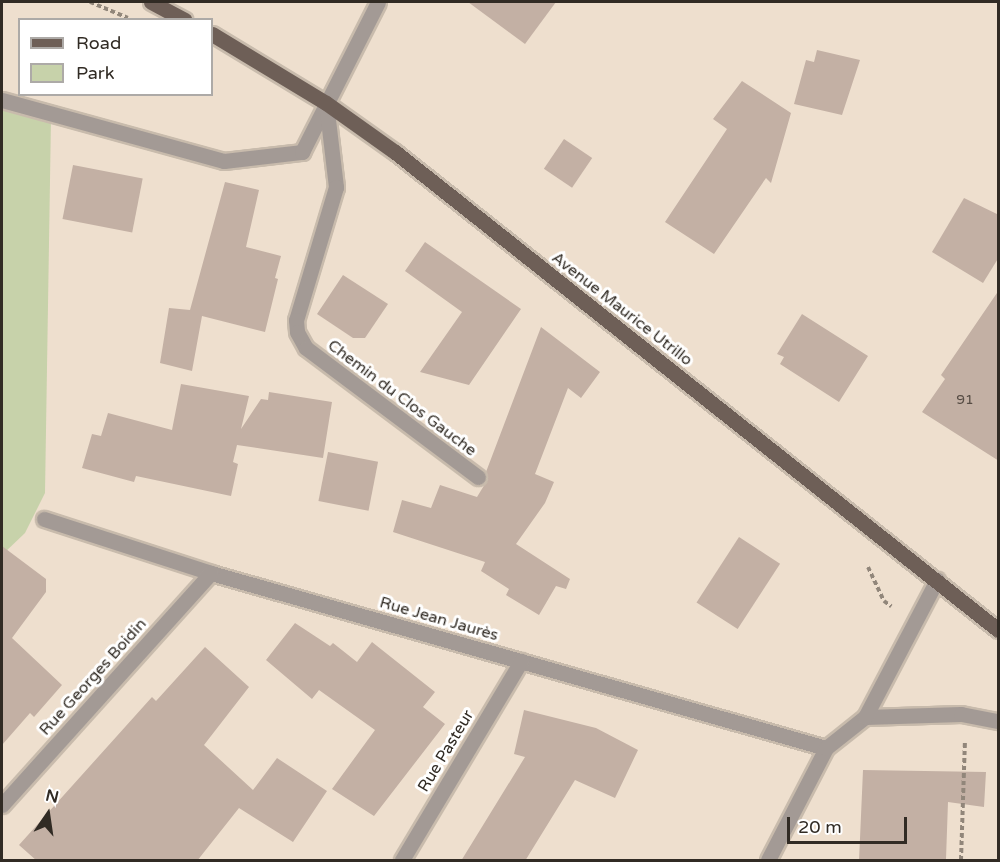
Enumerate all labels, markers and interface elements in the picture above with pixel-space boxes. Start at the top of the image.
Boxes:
legend [18,18,213,96]
text: Road [76,32,121,54]
text: Park [76,62,114,84]
street label: Avenue Maurice Utrillo [548,248,696,370]
street label: Chemin du Clos Gauche [324,336,480,460]
house number: 91 [956,392,974,408]
street label: Rue Jean Jaurès [377,593,501,645]
street label: Rue Georges Boidin [35,615,151,739]
street label: Rue Pasteur [414,707,478,795]
north arrow [18,784,78,844]
text: N [44,785,61,808]
scale bar [790,805,910,843]
text: 20 m [798,816,842,838]

